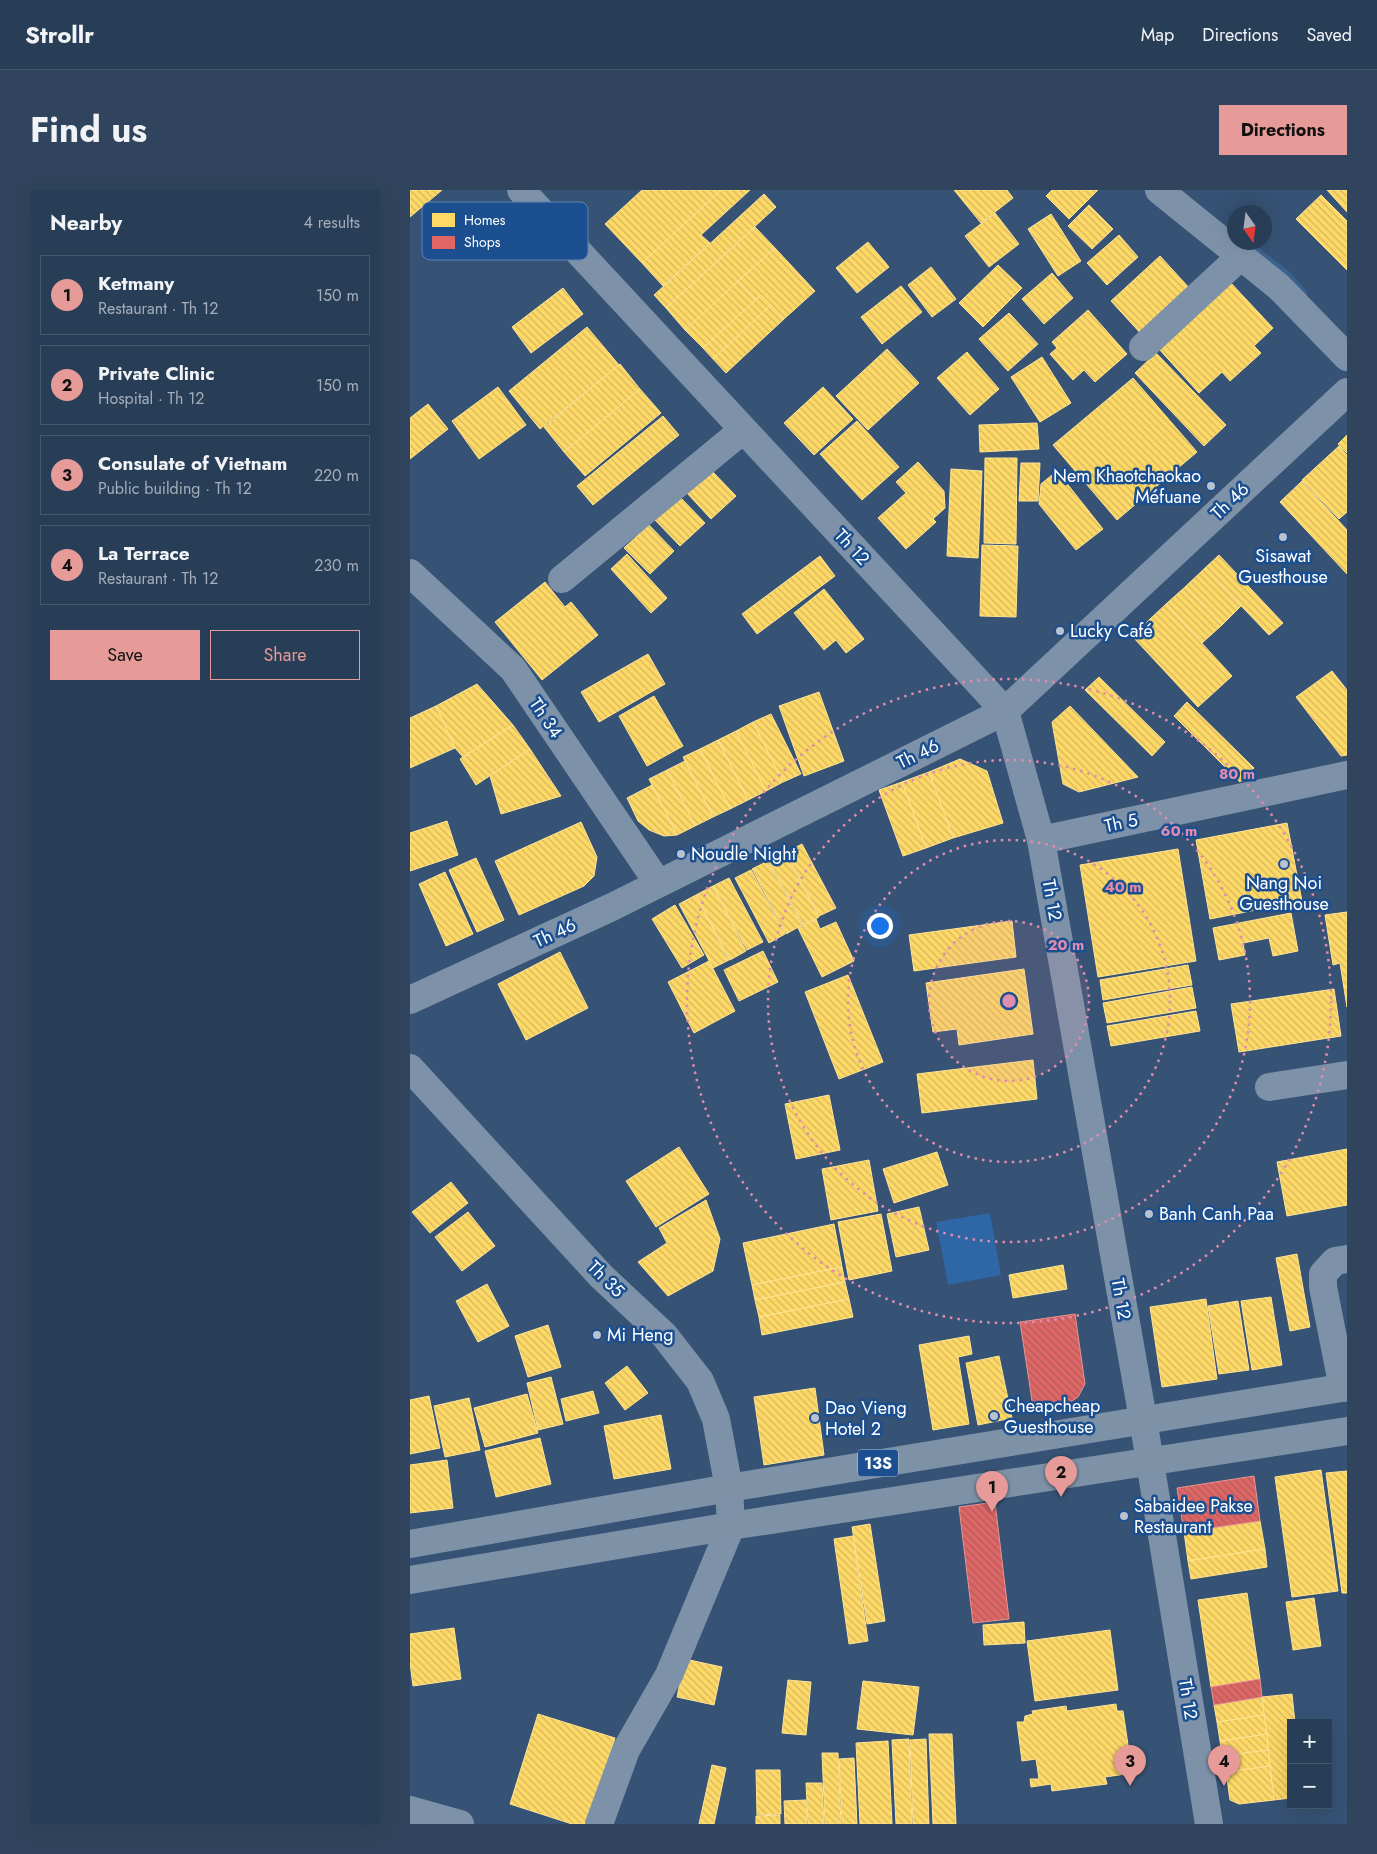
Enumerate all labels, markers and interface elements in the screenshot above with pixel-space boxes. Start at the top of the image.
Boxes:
text: Strollr [25,17,94,52]
text: Map [1141,22,1174,48]
text: Directions [1202,22,1278,48]
text: Saved [1306,22,1352,48]
text: Find us [30,105,147,155]
button: Directions [1219,105,1347,155]
legend [422,202,588,260]
north arrow [1227,205,1272,250]
text: Nearby [50,208,122,238]
text: Homes [464,210,506,230]
text: 4 results [304,211,360,234]
text: Shops [464,232,501,252]
text: Ketmany [98,270,174,297]
text: 1 [63,284,71,307]
text: 150 m [316,284,359,307]
text: Restaurant · Th 12 [98,297,218,320]
text: Private Clinic [98,360,215,387]
text: 2 [62,374,72,397]
text: 150 m [316,374,359,397]
text: Hospital · Th 12 [98,387,204,410]
text: Consulate of Vietnam [98,450,287,477]
place label: Nem Khaotchaokao Méfuane [1053,463,1201,510]
text: 3 [62,464,72,487]
text: 220 m [314,464,359,487]
street label: Th 46 [1205,476,1255,526]
text: Public building · Th 12 [98,477,252,500]
marker: Nem Khaotchaokao Méfuane [1205,480,1217,492]
street label: Th 12 [828,523,876,571]
marker: Sisawat Guesthouse [1277,531,1289,543]
text: La Terrace [98,540,190,567]
place label: Sisawat Guesthouse [1238,543,1328,590]
text: 4 [61,554,73,577]
text: 230 m [314,554,359,577]
text: Restaurant · Th 12 [98,567,218,590]
place label: Lucky Café [1070,618,1153,644]
marker: Lucky Café [1054,625,1066,637]
button: Save [50,630,200,680]
button: Share [210,630,360,680]
street label: Th 34 [523,693,569,743]
street label: Th 46 [892,733,944,775]
text: 80 m [1219,763,1255,785]
street label: Th 5 [1102,807,1140,839]
text: 60 m [1161,820,1197,842]
place label: Noudle Night [691,841,797,867]
marker: Noudle Night [675,848,687,860]
marker: Nang Noi Guesthouse [1278,858,1290,870]
place label: Nang Noi Guesthouse [1239,870,1329,917]
text: 40 m [1104,876,1142,898]
street label: Th 12 [1036,877,1068,923]
street label: Th 46 [530,912,580,954]
your location [867,913,893,939]
text: 20 m [1048,934,1084,956]
centre of rings [1000,992,1018,1010]
place label: Banh Canh Paa [1159,1201,1274,1227]
marker: Banh Canh Paa [1143,1208,1155,1220]
street label: Th 35 [582,1255,630,1303]
street label: Th 12 [1105,1276,1137,1322]
place label: Mi Heng [607,1322,674,1348]
marker: Mi Heng [591,1329,603,1341]
place label: Cheapcheap Guesthouse [1004,1393,1100,1440]
place label: Dao Vieng Hotel 2 [825,1395,907,1442]
marker: Cheapcheap Guesthouse [988,1410,1000,1422]
marker: Dao Vieng Hotel 2 [809,1412,821,1424]
road number: 13S [858,1450,898,1476]
pin: 2 [1045,1456,1077,1497]
pin: 1 [976,1471,1008,1512]
place label: Sabaidee Pakse Restaurant [1134,1493,1253,1540]
marker: Sabaidee Pakse Restaurant [1118,1510,1130,1522]
street label: Th 12 [1172,1676,1204,1722]
map controls [1287,1719,1332,1809]
button: + [1287,1719,1332,1764]
pin: 3 [1114,1745,1146,1786]
pin: 4 [1208,1745,1240,1786]
button: − [1287,1764,1332,1809]

